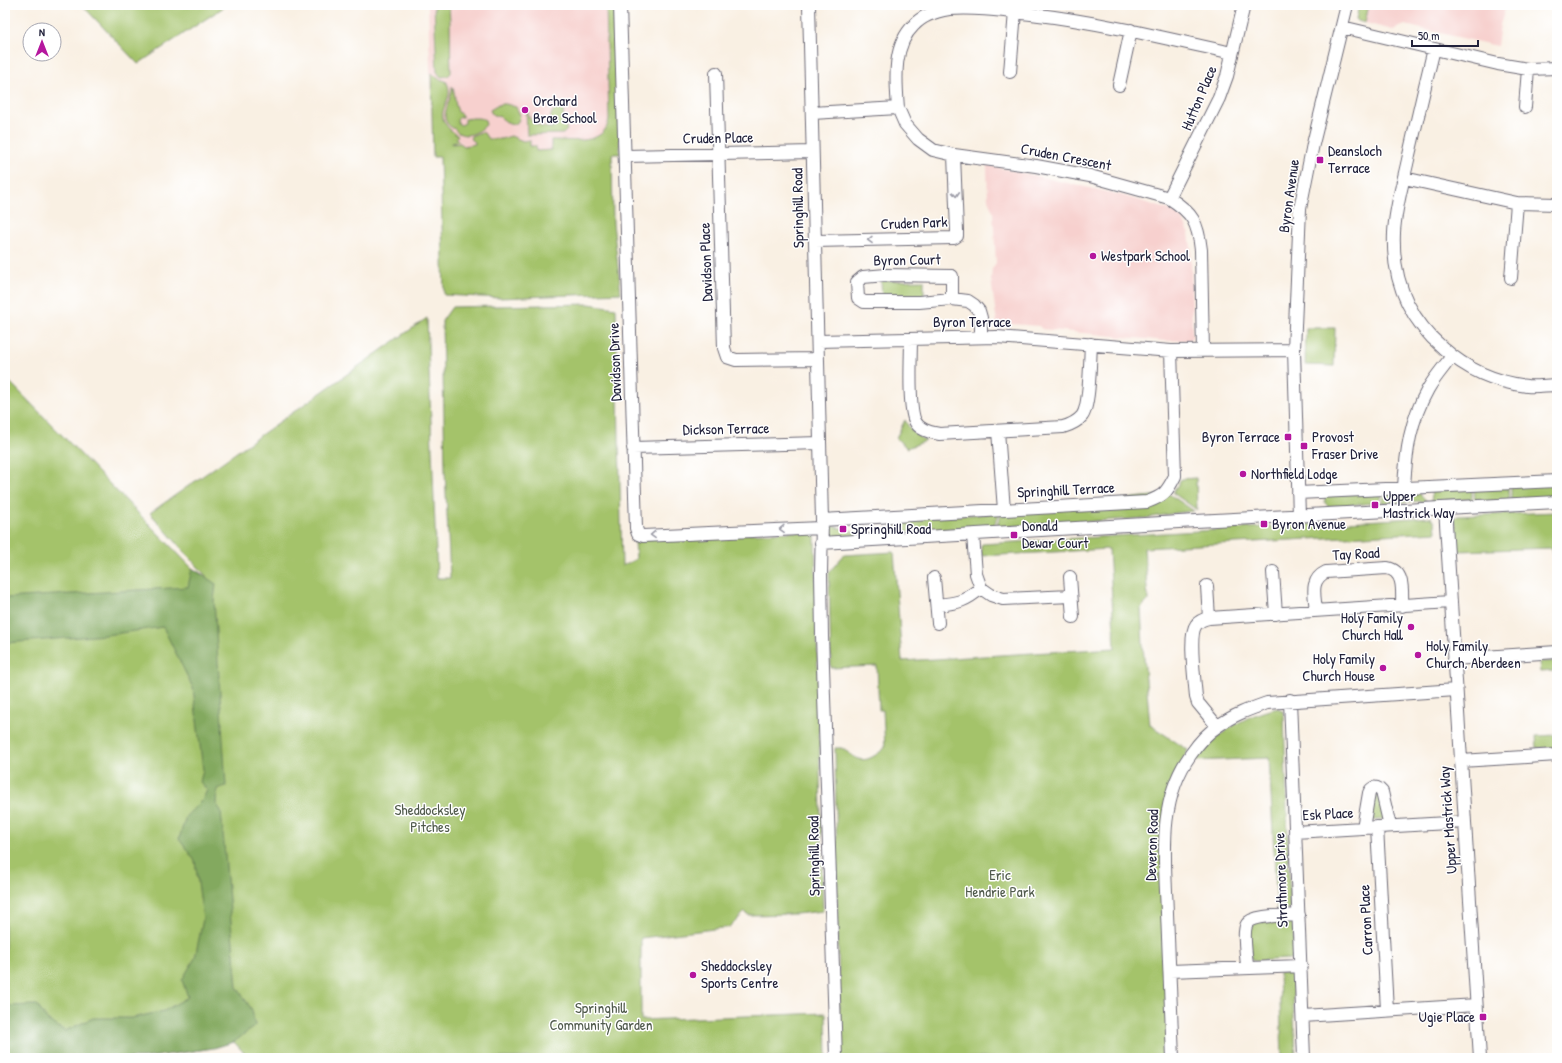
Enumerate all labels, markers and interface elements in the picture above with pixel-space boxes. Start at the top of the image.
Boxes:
north arrow [22,22,62,62]
scale bar [1412,22,1478,48]
text: N [39,25,45,39]
text: 50 m [1418,27,1439,44]
street label: Hutton Place [1175,62,1222,133]
place label: Orchard Brae School [533,90,597,128]
marker: Orchard Brae School [520,105,530,115]
street label: Cruden Place [682,126,754,149]
street label: Cruden Crescent [1019,137,1114,176]
place label: Deansloch Terrace [1328,140,1382,178]
marker: Deansloch Terrace [1315,155,1325,165]
street label: Byron Avenue [1273,158,1304,234]
street label: Springhill Road [786,168,809,248]
one-way arrow [951,191,960,197]
street label: Cruden Park [880,211,948,234]
street label: Davidson Place [694,222,717,302]
one-way arrow [867,236,873,244]
place label: Westpark School [1101,245,1190,266]
street label: Byron Court [873,248,942,271]
marker: Westpark School [1088,251,1098,261]
street label: Byron Terrace [933,311,1011,332]
street label: Davidson Drive [603,322,626,402]
street label: Dickson Terrace [682,417,770,440]
place label: Byron Terrace [1202,426,1280,447]
place label: Provost Fraser Drive [1311,426,1379,464]
marker: Byron Terrace [1283,432,1293,442]
marker: Provost Fraser Drive [1299,441,1309,451]
place label: Northfield Lodge [1251,463,1338,484]
marker: Northfield Lodge [1238,469,1248,479]
street label: Springhill Terrace [1017,476,1115,503]
place label: Upper Mastrick Way [1383,485,1455,523]
marker: Upper Mastrick Way [1370,500,1380,510]
place label: Byron Avenue [1272,513,1346,534]
place label: Donald Dewar Court [1022,515,1089,553]
place label: Springhill Road [851,518,931,539]
marker: Byron Avenue [1259,519,1269,529]
marker: Springhill Road [838,524,848,534]
one-way arrow [779,525,785,534]
marker: Donald Dewar Court [1009,530,1019,540]
one-way arrow [650,531,656,539]
street label: Tay Road [1332,542,1380,565]
place label: Holy Family Church Hall [1341,607,1404,645]
marker: Holy Family Church Hall [1406,622,1416,632]
place label: Holy Family Church, Aberdeen [1426,635,1521,673]
place label: Holy Family Church House [1302,648,1375,686]
marker: Holy Family Church, Aberdeen [1413,650,1423,660]
marker: Holy Family Church House [1378,663,1388,673]
street label: Upper Mastrick Way [1433,765,1462,875]
park label: Sheddocksley Pitches [394,799,466,837]
street label: Esk Place [1302,802,1354,825]
street label: Deveron Road [1140,809,1163,881]
street label: Springhill Road [802,816,825,896]
street label: Strathmore Drive [1268,832,1293,928]
park label: Eric Hendrie Park [965,864,1035,902]
street label: Carron Place [1353,884,1378,956]
place label: Sheddocksley Sports Centre [701,955,778,993]
marker: Sheddocksley Sports Centre [688,970,698,980]
park label: Springhill Community Garden [549,997,653,1035]
place label: Ugie Place [1418,1006,1475,1027]
marker: Ugie Place [1478,1012,1488,1022]

